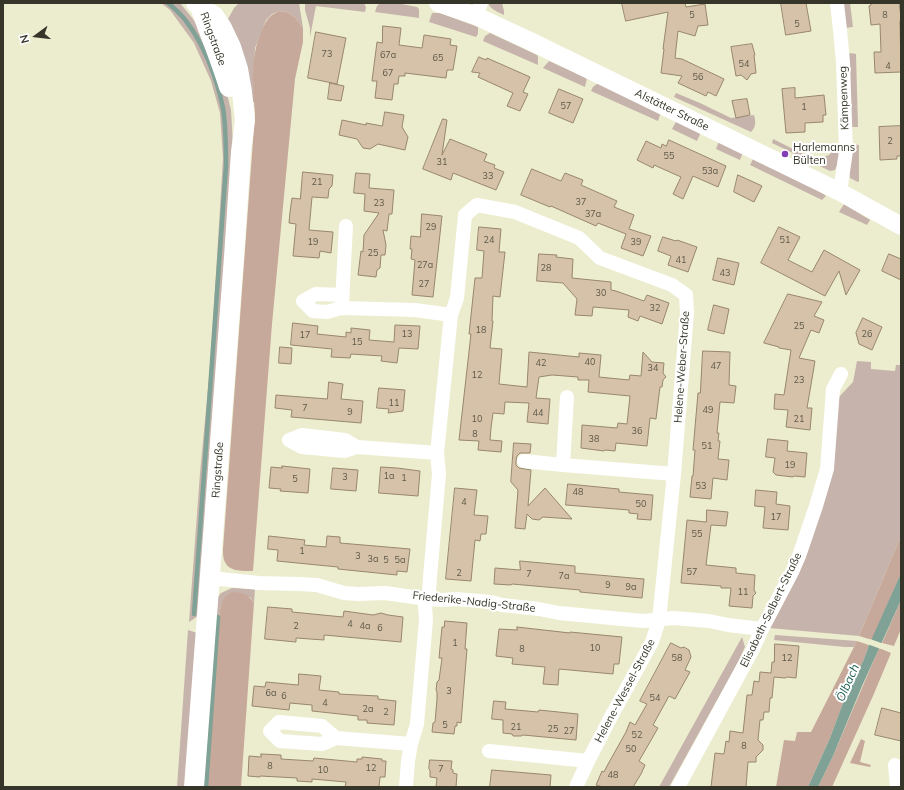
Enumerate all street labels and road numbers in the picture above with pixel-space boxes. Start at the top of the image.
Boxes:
street label: Ringstraße [197,10,229,68]
street label: Kämpenweg [836,66,852,130]
street label: Alstätter Straße [633,86,711,134]
street label: Helene-Weber-Straße [671,311,693,423]
street label: Ringstraße [209,442,227,498]
street label: Elisabeth-Selbert-Straße [737,551,805,669]
street label: Friederike-Nadig-Straße [412,589,536,615]
street label: Helene-Wessel-Straße [592,637,658,745]

